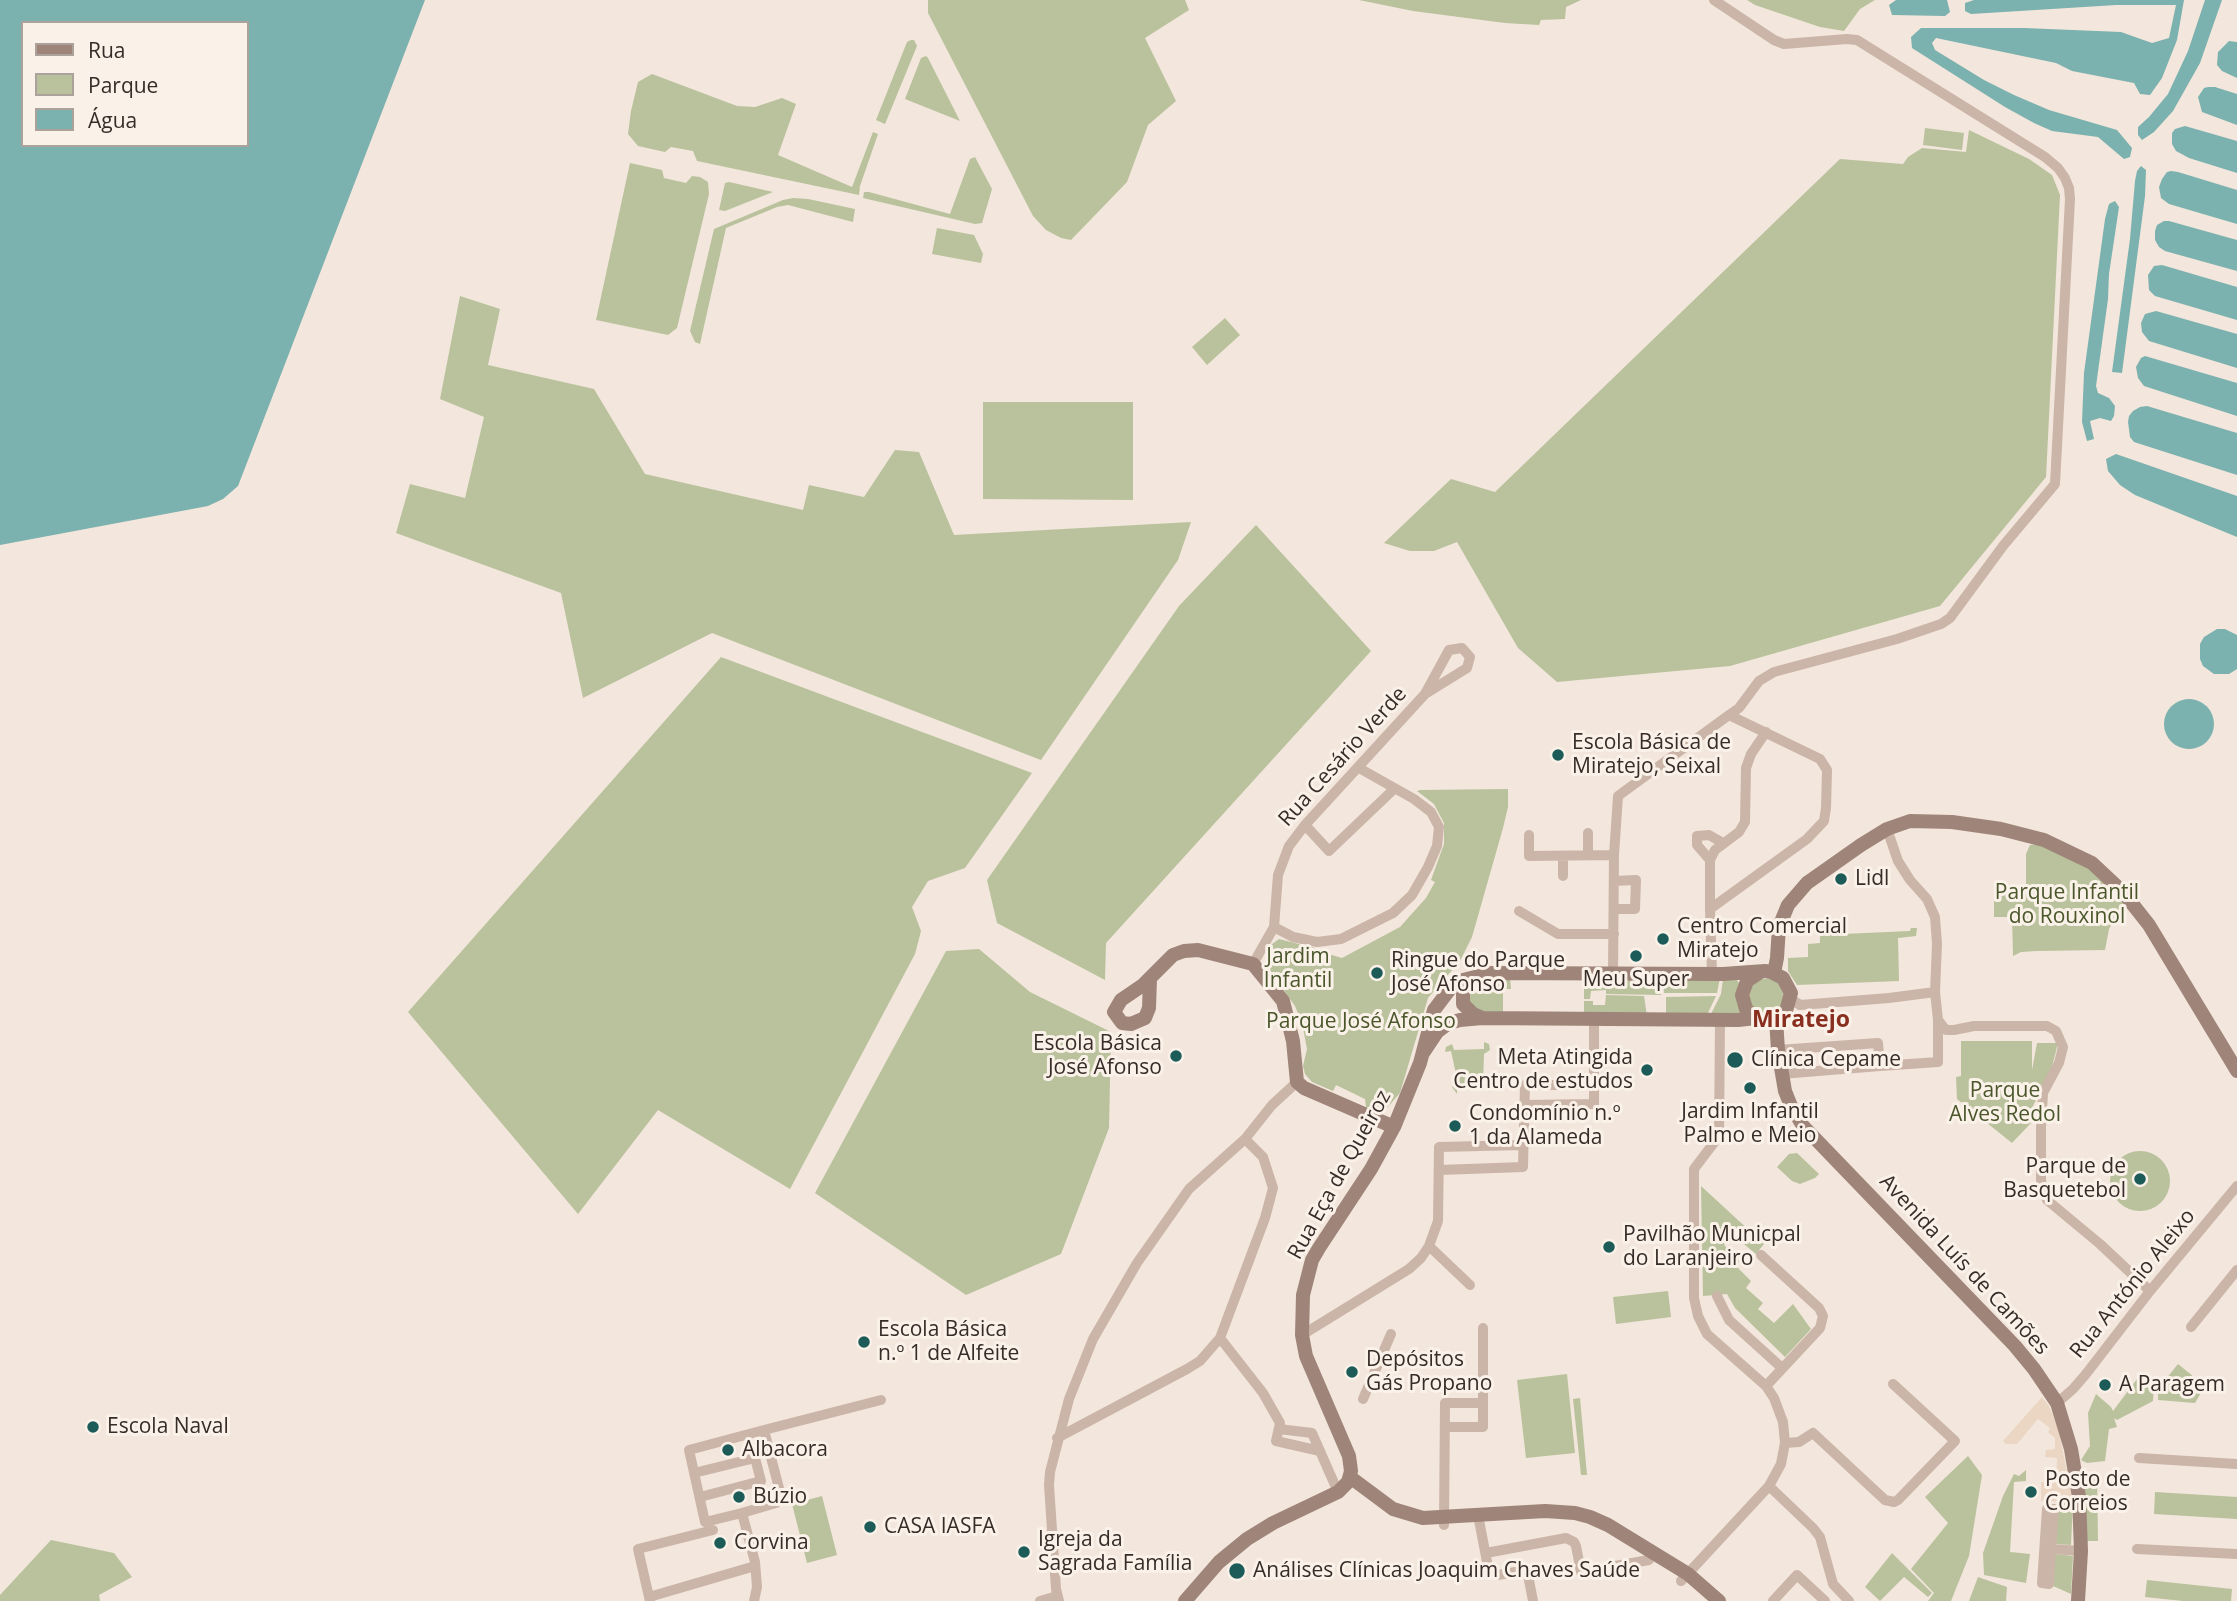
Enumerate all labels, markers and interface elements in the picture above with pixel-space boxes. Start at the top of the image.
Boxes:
legend [21,21,248,147]
text: Rua [88,36,126,64]
text: Parque [88,71,158,99]
text: Água [88,106,137,134]
street label: Rua Cesário Verde [1274,682,1412,832]
place label: Escola Básica de Miratejo, Seixal [1572,730,1731,780]
marker: Escola Básica de Miratejo, Seixal [1550,747,1566,763]
place label: Lidl [1855,866,1889,892]
marker: Lidl [1833,871,1849,887]
park label: Parque Infantil do Rouxinol [1995,880,2139,930]
place label: Centro Comercial Miratejo [1677,914,1847,964]
marker: Centro Comercial Miratejo [1655,931,1671,947]
park label: Jardim Infantil [1264,944,1332,994]
place label: Ringue do Parque José Afonso [1391,948,1565,998]
marker: Meu Super [1628,948,1644,964]
marker: Ringue do Parque José Afonso [1369,965,1385,981]
place label: Meu Super [1583,967,1689,993]
district label: Miratejo [1752,1006,1850,1034]
park label: Parque José Afonso [1266,1009,1456,1035]
place label: Escola Básica José Afonso [1033,1031,1162,1081]
place label: Meta Atingida Centro de estudos [1453,1045,1633,1095]
place label: Clínica Cepame [1751,1047,1901,1073]
marker: Escola Básica José Afonso [1168,1048,1184,1064]
marker: Clínica Cepame [1725,1050,1745,1070]
marker: Meta Atingida Centro de estudos [1639,1062,1655,1078]
park label: Parque Alves Redol [1949,1078,2061,1128]
marker: Jardim Infantil Palmo e Meio [1742,1080,1758,1096]
street label: Rua Eça de Queiroz [1283,1086,1397,1264]
place label: Jardim Infantil Palmo e Meio [1681,1099,1819,1149]
place label: Condomínio n.º 1 da Alameda [1469,1101,1620,1151]
marker: Condomínio n.º 1 da Alameda [1447,1118,1463,1134]
place label: Parque de Basquetebol [2003,1154,2126,1204]
street label: Avenida Luís de Camões [1874,1170,2054,1360]
marker: Parque de Basquetebol [2132,1171,2148,1187]
street label: Rua António Aleixo [2065,1204,2201,1364]
place label: Pavilhão Municpal do Laranjeiro [1623,1222,1801,1272]
marker: Pavilhão Municpal do Laranjeiro [1601,1239,1617,1255]
place label: Escola Básica n.º 1 de Alfeite [878,1317,1019,1367]
marker: Escola Básica n.º 1 de Alfeite [856,1334,872,1350]
place label: Depósitos Gás Propano [1366,1347,1492,1397]
marker: Depósitos Gás Propano [1344,1364,1360,1380]
place label: A Paragem [2119,1372,2225,1398]
marker: A Paragem [2097,1377,2113,1393]
place label: Escola Naval [107,1414,229,1440]
marker: Escola Naval [85,1419,101,1435]
place label: Albacora [742,1437,828,1463]
marker: Albacora [720,1442,736,1458]
place label: Posto de Correios [2045,1467,2130,1517]
place label: Búzio [753,1484,807,1510]
marker: Posto de Correios [2023,1484,2039,1500]
marker: Búzio [731,1489,747,1505]
place label: CASA IASFA [884,1514,996,1540]
marker: CASA IASFA [862,1519,878,1535]
place label: Igreja da Sagrada Família [1038,1527,1192,1577]
place label: Corvina [734,1530,809,1556]
marker: Corvina [712,1535,728,1551]
marker: Igreja da Sagrada Família [1016,1544,1032,1560]
place label: Análises Clínicas Joaquim Chaves Saúde [1253,1558,1640,1584]
marker: Análises Clínicas Joaquim Chaves Saúde [1227,1561,1247,1581]

